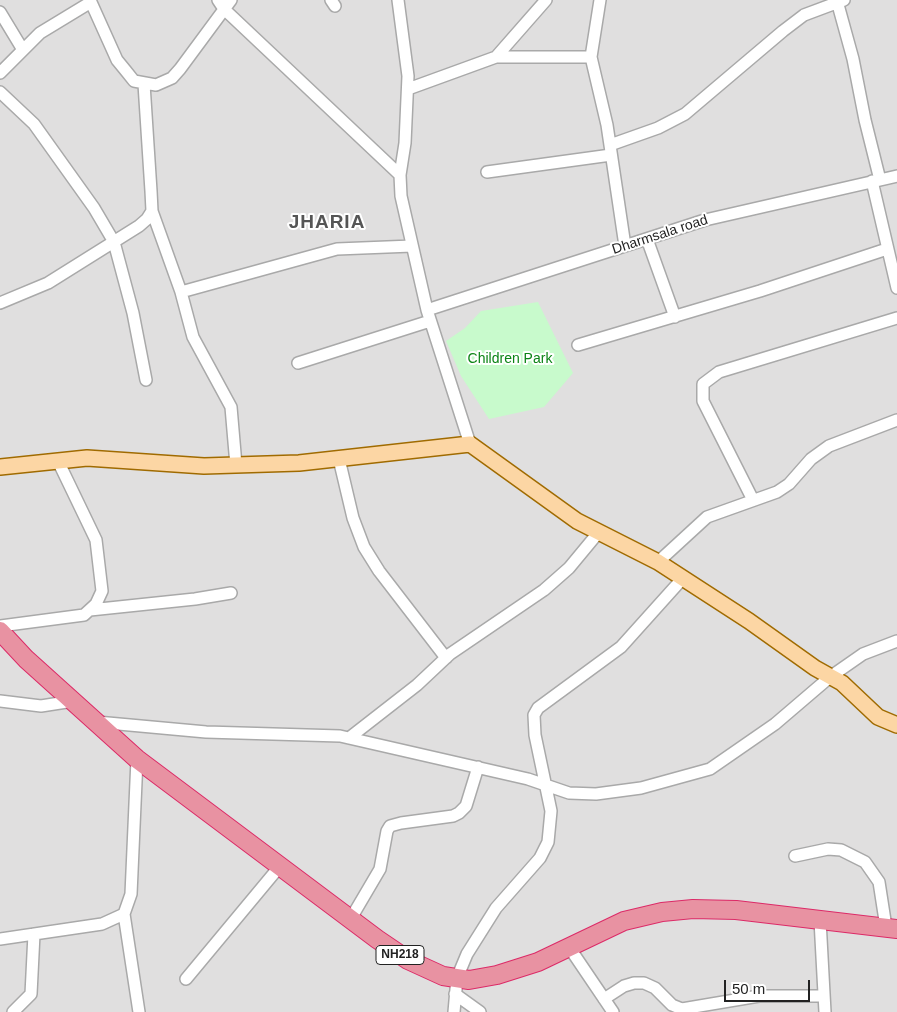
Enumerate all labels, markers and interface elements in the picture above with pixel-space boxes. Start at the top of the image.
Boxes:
district label: JHARIA [288,212,366,234]
street label: Dharmsala road [610,212,710,258]
park label: Children Park [468,351,552,367]
road number: NH218 [376,946,424,964]
scale bar [727,970,813,1002]
text: 50 m [732,980,765,997]

